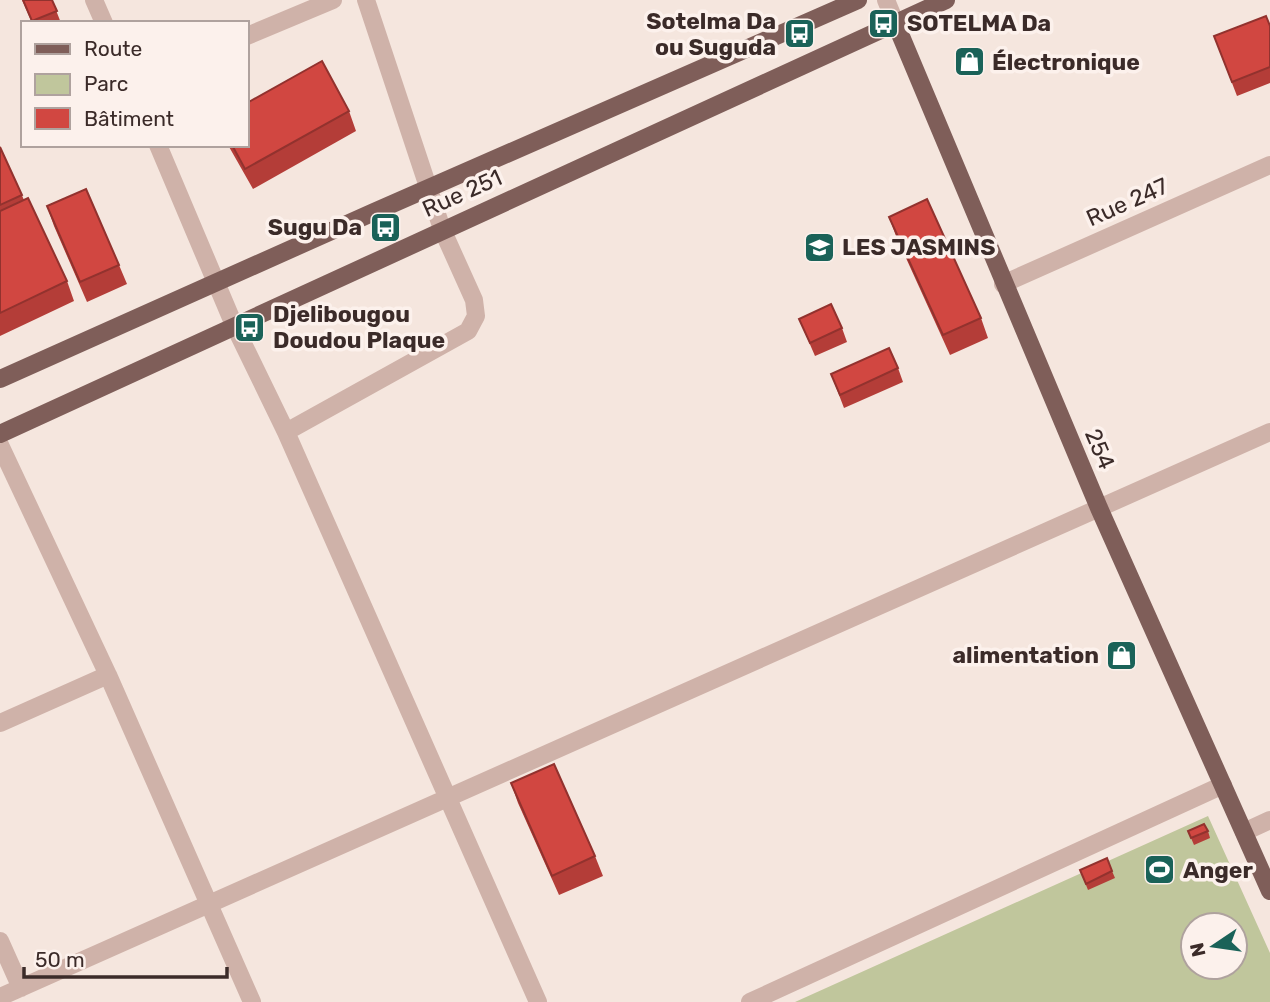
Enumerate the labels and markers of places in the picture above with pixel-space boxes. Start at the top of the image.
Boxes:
bus stop icon: SOTELMA Da [867,6,901,40]
place label: Sotelma Da ou Suguda [646,7,776,61]
place label: SOTELMA Da [907,9,1051,37]
bus stop icon: Sotelma Da ou Suguda [782,17,816,51]
shop icon: Électronique [952,45,986,79]
place label: Électronique [992,48,1140,76]
bus stop icon: Sugu Da [368,210,402,244]
place label: Sugu Da [268,213,362,241]
school or university icon: LES JASMINS [802,230,836,264]
place label: LES JASMINS [842,233,995,261]
place label: Djelibougou Doudou Plaque [273,300,445,354]
bus stop icon: Djelibougou Doudou Plaque [233,310,267,344]
shop icon: alimentation [1105,638,1139,672]
place label: alimentation [953,641,1099,669]
sports icon: Anger [1143,853,1177,887]
place label: Anger [1183,856,1254,884]

